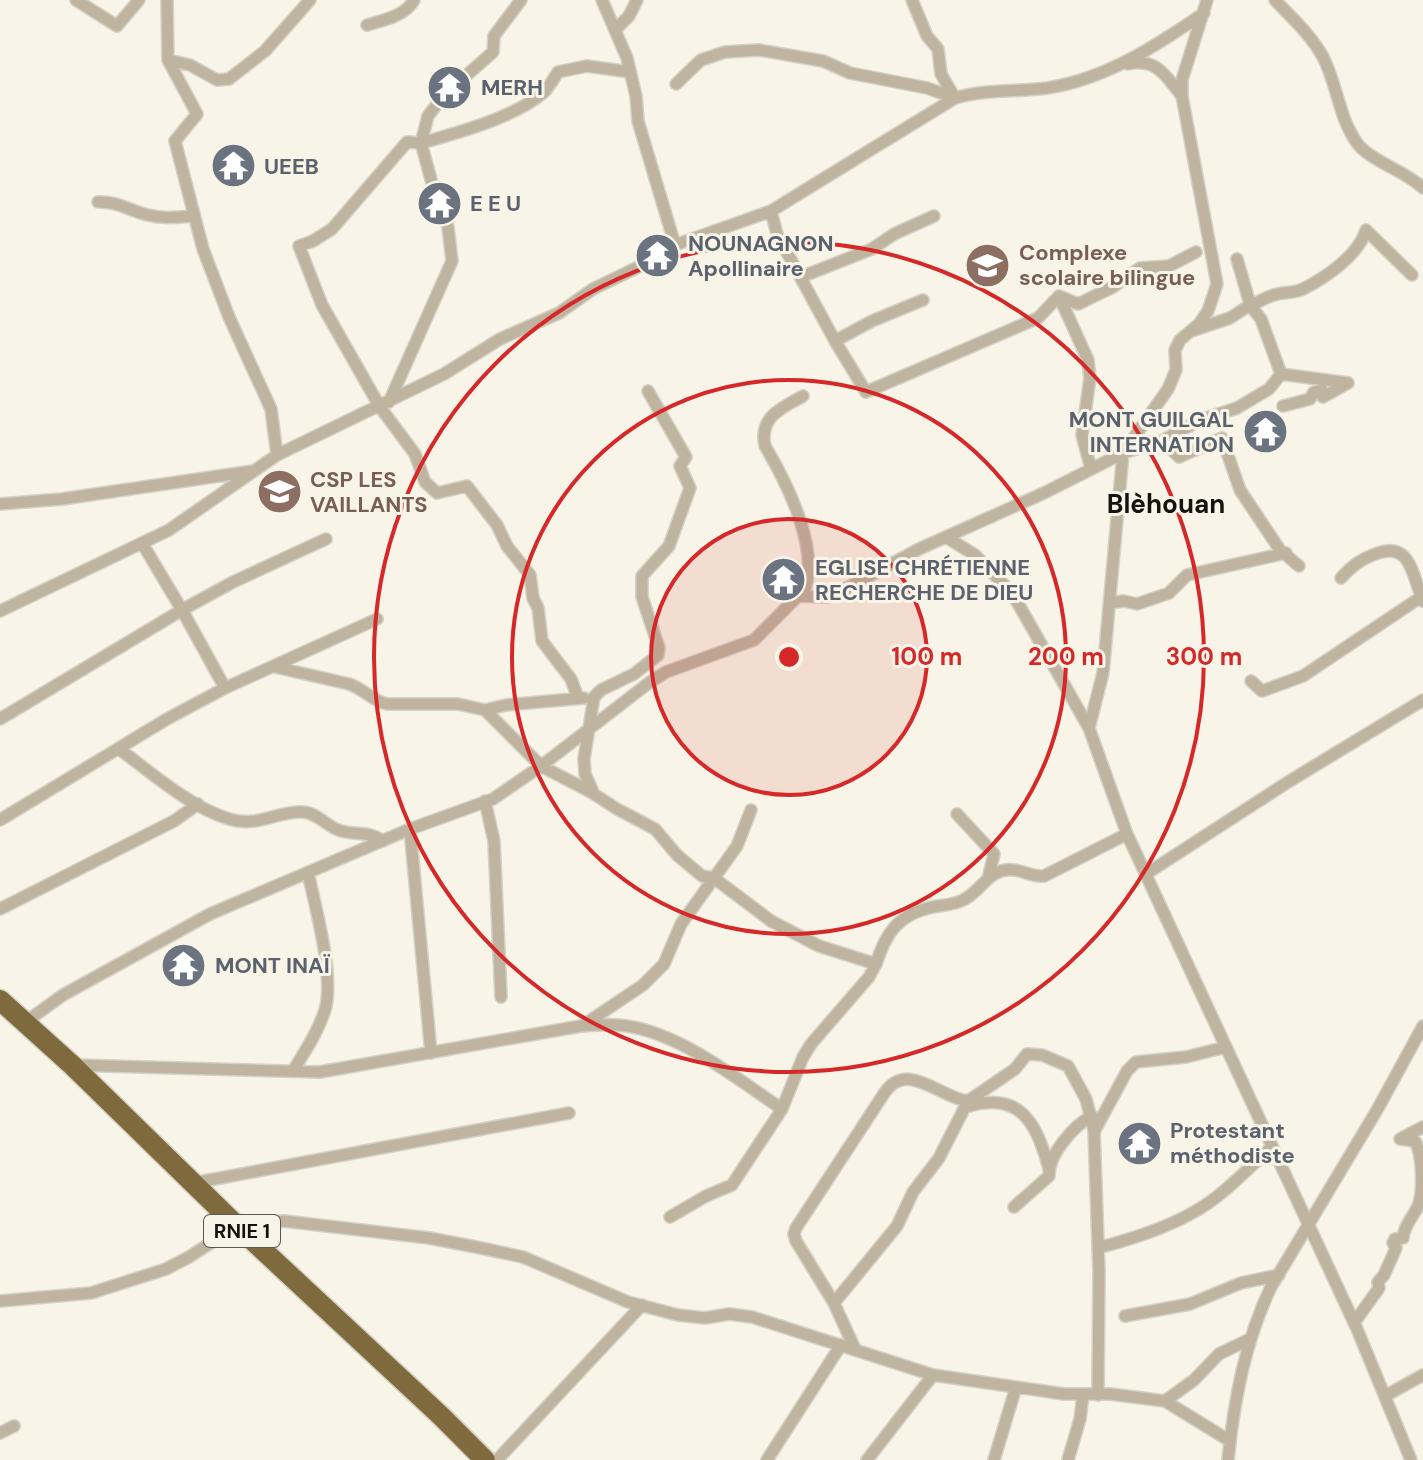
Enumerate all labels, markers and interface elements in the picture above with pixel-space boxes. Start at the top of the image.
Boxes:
temple icon: MERH [426,63,474,111]
place label: MERH [481,73,543,102]
temple icon: UEEB [209,142,257,190]
place label: UEEB [264,152,319,181]
temple icon: E E U [415,179,463,227]
place label: E E U [470,189,521,218]
place label: NOUNAGNON Apollinaire [688,229,834,283]
temple icon: NOUNAGNON Apollinaire [633,232,681,280]
place label: Complexe scolaire bilingue [1019,238,1195,292]
school or university icon: Complexe scolaire bilingue [964,241,1012,289]
place label: MONT GUILGAL INTERNATION [1069,405,1234,459]
temple icon: MONT GUILGAL INTERNATION [1241,408,1289,456]
place label: CSP LES VAILLANTS [310,465,428,519]
school or university icon: CSP LES VAILLANTS [255,468,303,516]
district label: Blèhouan [1107,487,1225,521]
place label: EGLISE CHRÉTIENNE RECHERCHE DE DIEU [815,553,1033,607]
temple icon: EGLISE CHRÉTIENNE RECHERCHE DE DIEU [760,556,808,604]
text: 100 m [892,641,962,672]
text: 200 m [1028,641,1104,672]
text: 300 m [1166,641,1242,672]
centre of rings [775,643,803,671]
temple icon: MONT INAÏ [160,941,208,989]
place label: MONT INAÏ [215,951,331,980]
place label: Protestant méthodiste [1170,1116,1295,1170]
temple icon: Protestant méthodiste [1115,1119,1163,1167]
road number: RNIE 1 [204,1215,280,1247]

